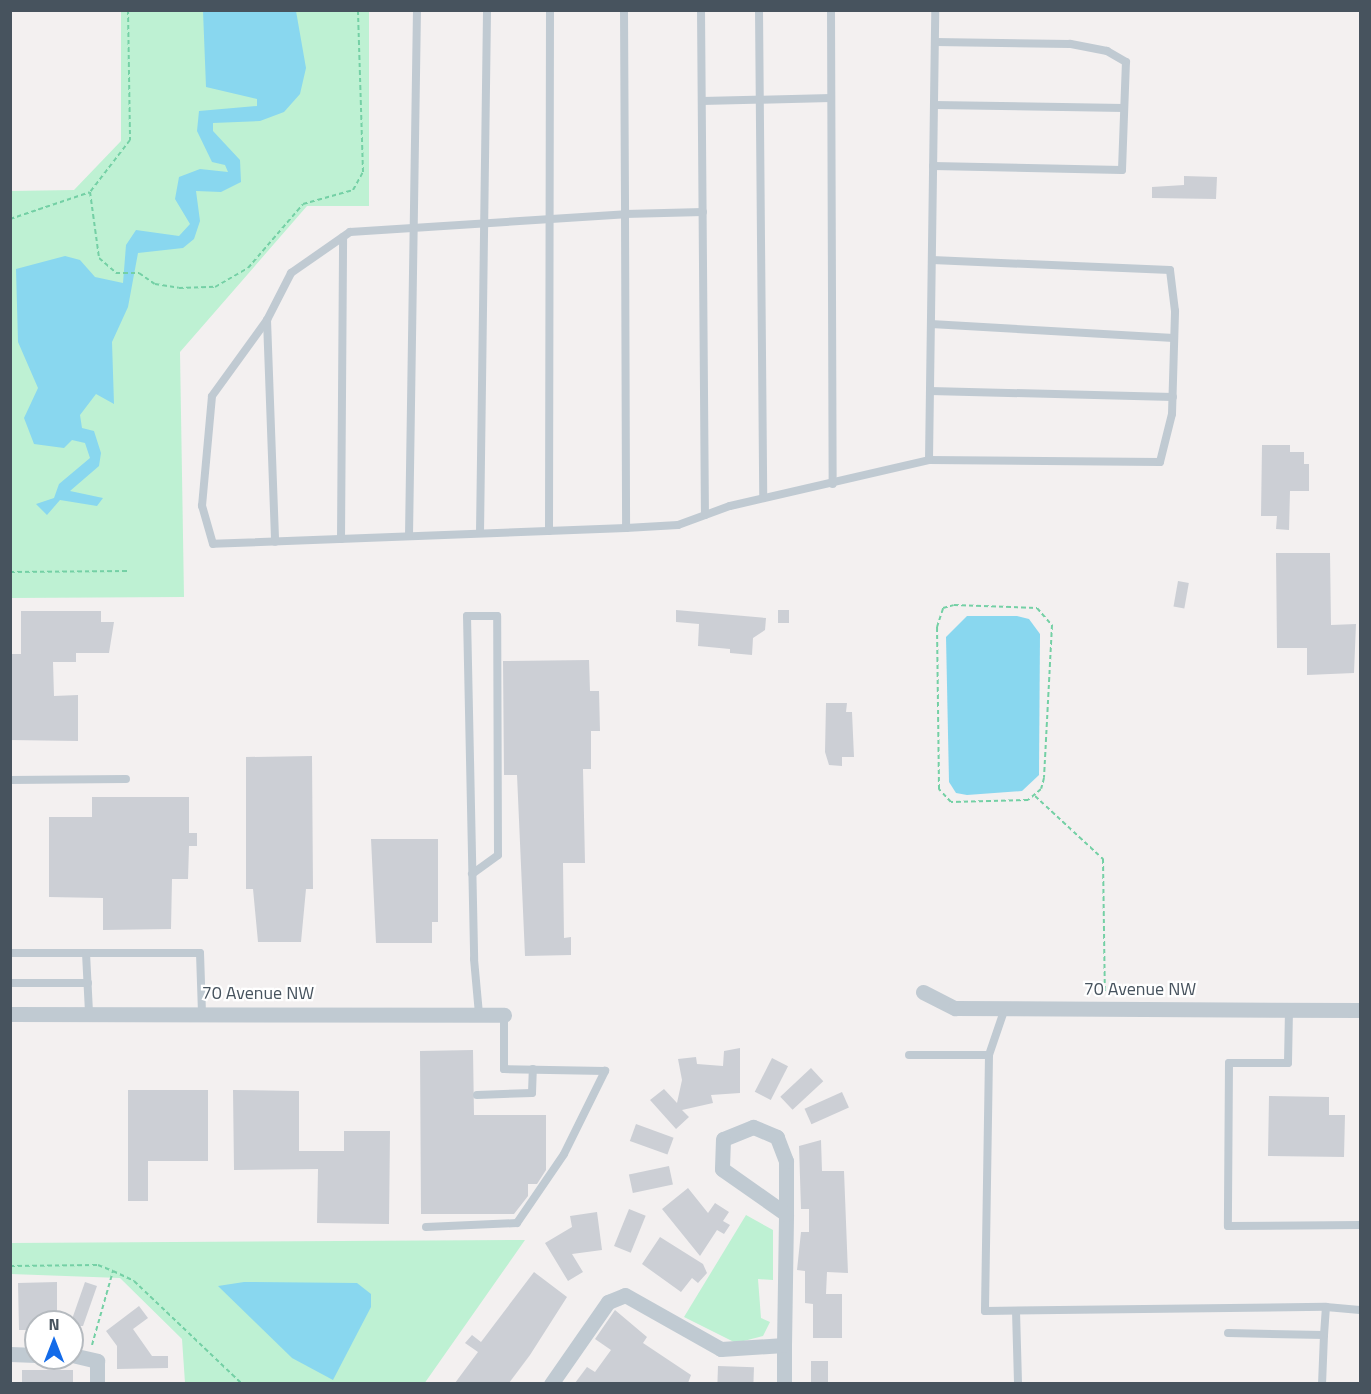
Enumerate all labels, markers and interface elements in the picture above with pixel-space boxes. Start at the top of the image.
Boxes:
street label: 70 Avenue NW [1084,978,1196,1000]
street label: 70 Avenue NW [202,982,314,1004]
north arrow [24,1310,84,1370]
text: N [48,1312,60,1336]

